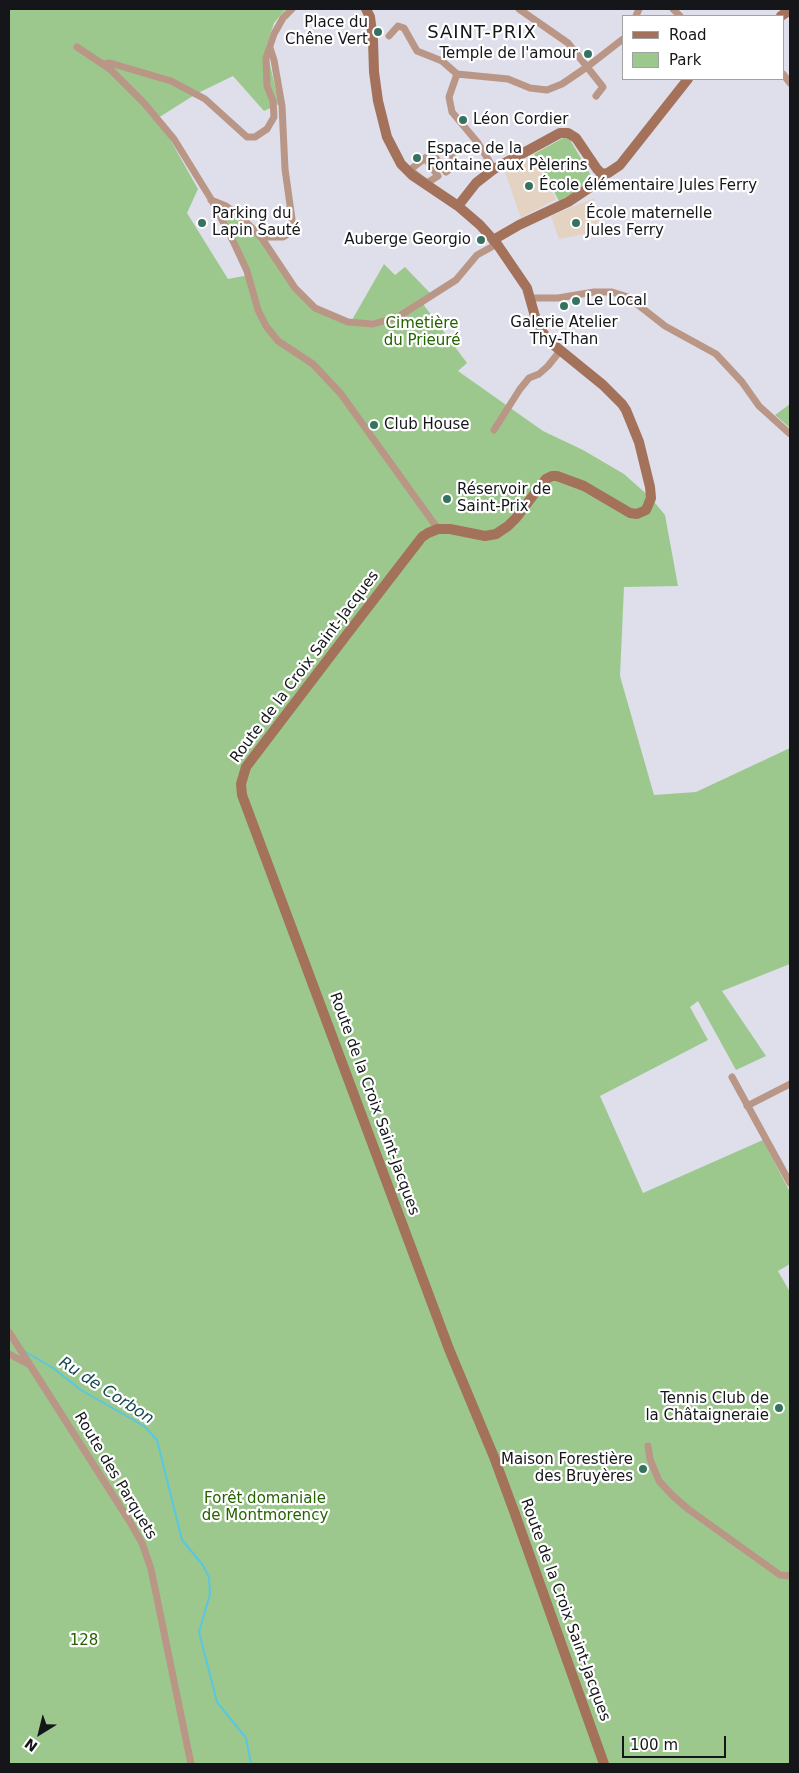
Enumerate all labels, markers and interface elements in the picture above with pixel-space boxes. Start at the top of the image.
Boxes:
place label: Place du Chêne Vert [285,14,368,49]
legend [622,15,784,80]
district label: SAINT-PRIX [426,22,538,44]
marker: Place du Chêne Vert [372,26,384,38]
text: Road [669,26,707,44]
place label: Temple de l'amour [439,45,578,63]
marker: Temple de l'amour [582,48,594,60]
text: Park [669,51,701,69]
place label: Léon Cordier [473,111,568,129]
marker: Léon Cordier [457,114,469,126]
place label: Espace de la Fontaine aux Pèlerins [427,140,588,175]
marker: Espace de la Fontaine aux Pèlerins [411,152,423,164]
place label: École élémentaire Jules Ferry [539,177,757,195]
marker: École élémentaire Jules Ferry [523,180,535,192]
place label: Parking du Lapin Sauté [212,205,301,240]
place label: École maternelle Jules Ferry [586,205,712,240]
marker: Parking du Lapin Sauté [196,217,208,229]
marker: École maternelle Jules Ferry [570,217,582,229]
place label: Auberge Georgio [344,231,471,249]
marker: Auberge Georgio [475,234,487,246]
place label: Le Local [586,292,647,310]
marker: Le Local [570,295,582,307]
marker: Galerie Atelier Thy-Than [558,300,570,312]
place label: Galerie Atelier Thy-Than [510,314,618,349]
park label: Cimetière du Prieuré [384,315,460,350]
place label: Club House [384,416,469,434]
marker: Club House [368,419,380,431]
place label: Réservoir de Saint-Prix [457,481,551,516]
marker: Réservoir de Saint-Prix [441,493,453,505]
street label: Route de la Croix Saint-Jacques [227,567,383,767]
street label: Route de la Croix Saint-Jacques [325,990,423,1218]
water label: Ru de Corbon [55,1353,157,1429]
place label: Tennis Club de la Châtaigneraie [645,1390,769,1425]
marker: Tennis Club de la Châtaigneraie [773,1402,785,1414]
street label: Route des Parquets [70,1409,160,1543]
place label: Maison Forestière des Bruyères [501,1451,633,1486]
marker: Maison Forestière des Bruyères [637,1463,649,1475]
park label: Forêt domaniale de Montmorency [202,1490,328,1525]
street label: Route de la Croix Saint-Jacques [516,1496,614,1724]
park label: 128 [70,1632,98,1650]
north arrow [15,1708,65,1758]
scale bar [624,1726,728,1758]
text: N [22,1735,41,1755]
text: 100 m [630,1736,678,1754]

